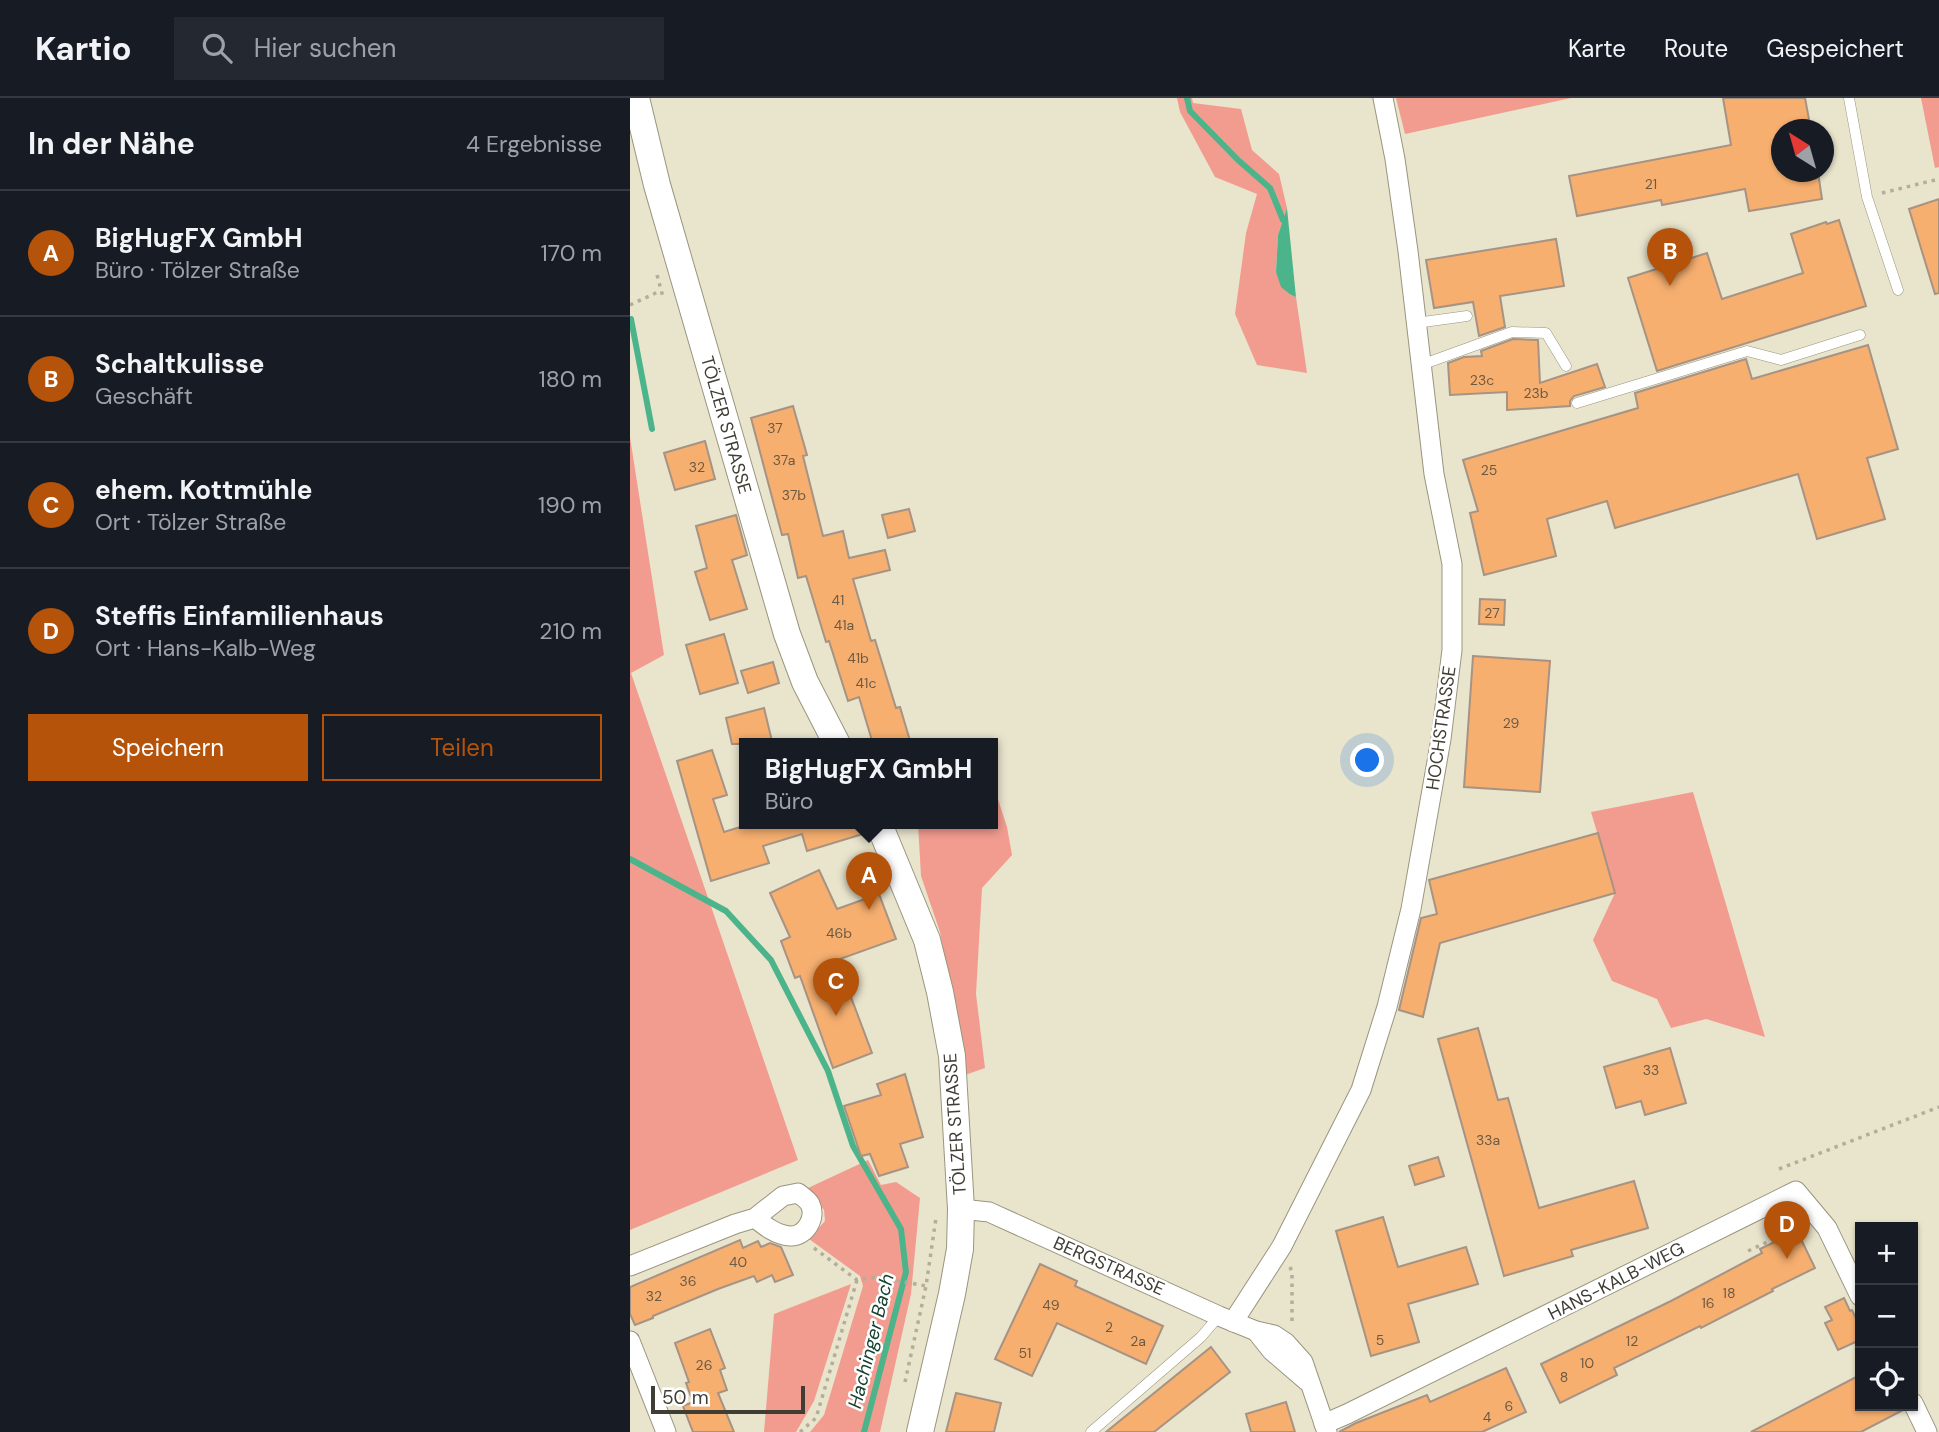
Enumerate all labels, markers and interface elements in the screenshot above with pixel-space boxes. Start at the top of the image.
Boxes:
search box [174,17,664,80]
text: Kartio [35,27,132,70]
icon: search [198,29,236,67]
text: Hier suchen [254,31,396,65]
text: Karte [1568,33,1626,64]
text: Route [1664,33,1728,64]
text: Gespeichert [1766,33,1904,64]
north arrow [1771,119,1834,182]
text: In der Nähe [28,124,195,163]
text: 4 Ergebnisse [466,129,602,159]
house number: 21 [1645,175,1657,193]
text: BigHugFX GmbH [95,221,303,255]
pin: B [1647,228,1693,286]
text: A [43,238,59,268]
text: 170 m [541,238,602,268]
text: Büro · Tölzer Straße [95,255,300,285]
text: Schaltkulisse [95,347,264,381]
street label: TÖLZER STRASSE [695,353,757,497]
text: B [44,364,58,394]
text: 180 m [538,364,602,394]
house number: 23c [1470,371,1494,389]
text: Geschäft [95,381,193,411]
house number: 23b [1523,384,1549,402]
house number: 37 [767,419,783,437]
house number: 37a [773,451,795,469]
house number: 32 [689,458,705,476]
house number: 25 [1481,461,1497,479]
text: ehem. Kottmühle [95,473,312,507]
house number: 37b [782,486,806,504]
text: C [43,490,59,520]
text: 190 m [538,490,602,520]
text: Ort · Tölzer Straße [95,507,286,537]
house number: 41 [832,591,844,609]
text: Steffis Einfamilienhaus [95,599,384,633]
house number: 27 [1484,604,1500,622]
text: D [43,616,59,646]
text: 210 m [539,616,602,646]
house number: 41a [834,616,854,634]
text: Ort · Hans-Kalb-Weg [95,633,316,663]
house number: 41b [847,649,869,667]
street label: HOCHSTRASSE [1420,664,1462,792]
house number: 41c [856,674,876,692]
button: Speichern [28,714,308,781]
button: Teilen [322,714,602,781]
house number: 29 [1503,714,1520,732]
popup [739,738,998,829]
your location [1350,743,1384,777]
text: BigHugFX GmbH [765,752,972,786]
text: Büro [765,786,813,816]
pin: A [846,852,892,910]
house number: 46b [826,924,852,942]
pin: C [813,958,859,1016]
street label: TÖLZER STRASSE [938,1052,972,1196]
house number: 33 [1643,1061,1659,1079]
house number: 33a [1476,1131,1500,1149]
pin: D [1764,1201,1810,1259]
map controls [1855,1222,1918,1411]
button: + [1855,1222,1918,1285]
street label: BERGSTRASSE [1050,1231,1168,1301]
street label: HANS-KALB-WEG [1544,1236,1688,1326]
house number: 40 [729,1253,747,1271]
water label: Hachinger Bach [842,1271,900,1411]
house number: 36 [679,1272,697,1290]
house number: 18 [1723,1284,1735,1302]
button: − [1855,1285,1918,1348]
house number: 32 [646,1287,662,1305]
house number: 16 [1701,1294,1715,1312]
house number: 49 [1042,1296,1060,1314]
house number: 2 [1105,1318,1113,1336]
house number: 5 [1376,1331,1384,1349]
house number: 2a [1130,1332,1146,1350]
house number: 12 [1626,1332,1638,1350]
house number: 51 [1019,1344,1031,1362]
button: locate [1855,1348,1918,1411]
house number: 10 [1580,1354,1594,1372]
house number: 26 [696,1356,712,1374]
house number: 8 [1560,1368,1568,1386]
scale bar [651,1383,805,1415]
text: 50 m [662,1385,709,1410]
house number: 6 [1505,1397,1513,1415]
house number: 4 [1483,1408,1492,1426]

